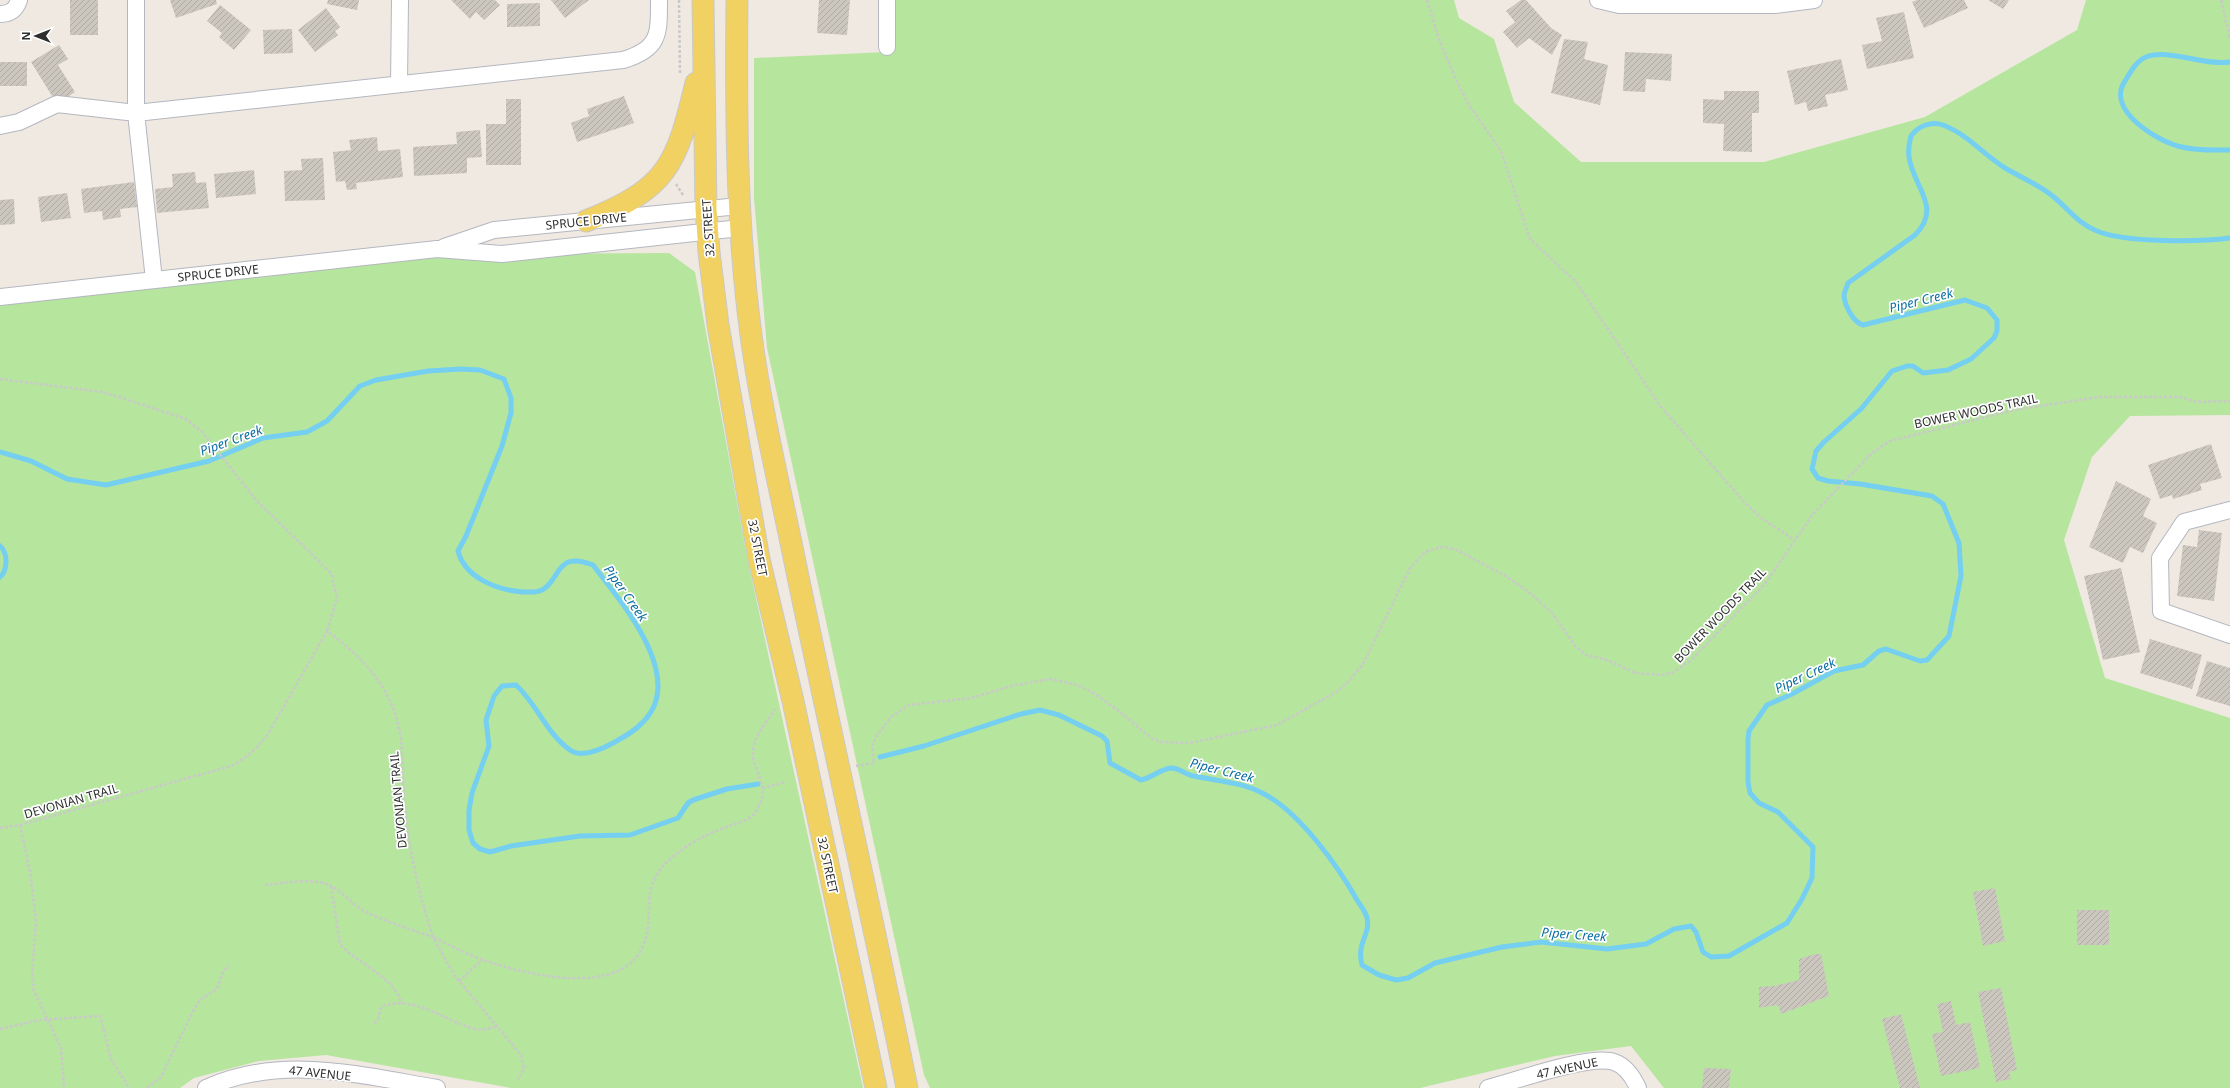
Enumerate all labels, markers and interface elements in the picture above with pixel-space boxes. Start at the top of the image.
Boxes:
north arrow [16,16,56,56]
text: N [18,32,33,40]
street label: 32 STREET [697,198,718,257]
street label: SPRUCE DRIVE [545,208,627,234]
street label: SPRUCE DRIVE [177,260,259,286]
water label: Piper Creek [1887,283,1955,317]
street label: BOWER WOODS TRAIL [1913,390,2039,432]
water label: Piper Creek [197,420,265,460]
street label: 32 STREET [744,518,772,578]
water label: Piper Creek [600,561,652,625]
street label: BOWER WOODS TRAIL [1670,564,1770,666]
water label: Piper Creek [1772,653,1839,697]
street label: DEVONIAN TRAIL [385,751,411,849]
water label: Piper Creek [1188,753,1256,787]
street label: DEVONIAN TRAIL [22,779,120,823]
street label: 32 STREET [814,835,842,895]
water label: Piper Creek [1541,923,1608,945]
street label: 47 AVENUE [1535,1053,1599,1083]
street label: 47 AVENUE [288,1061,352,1085]

